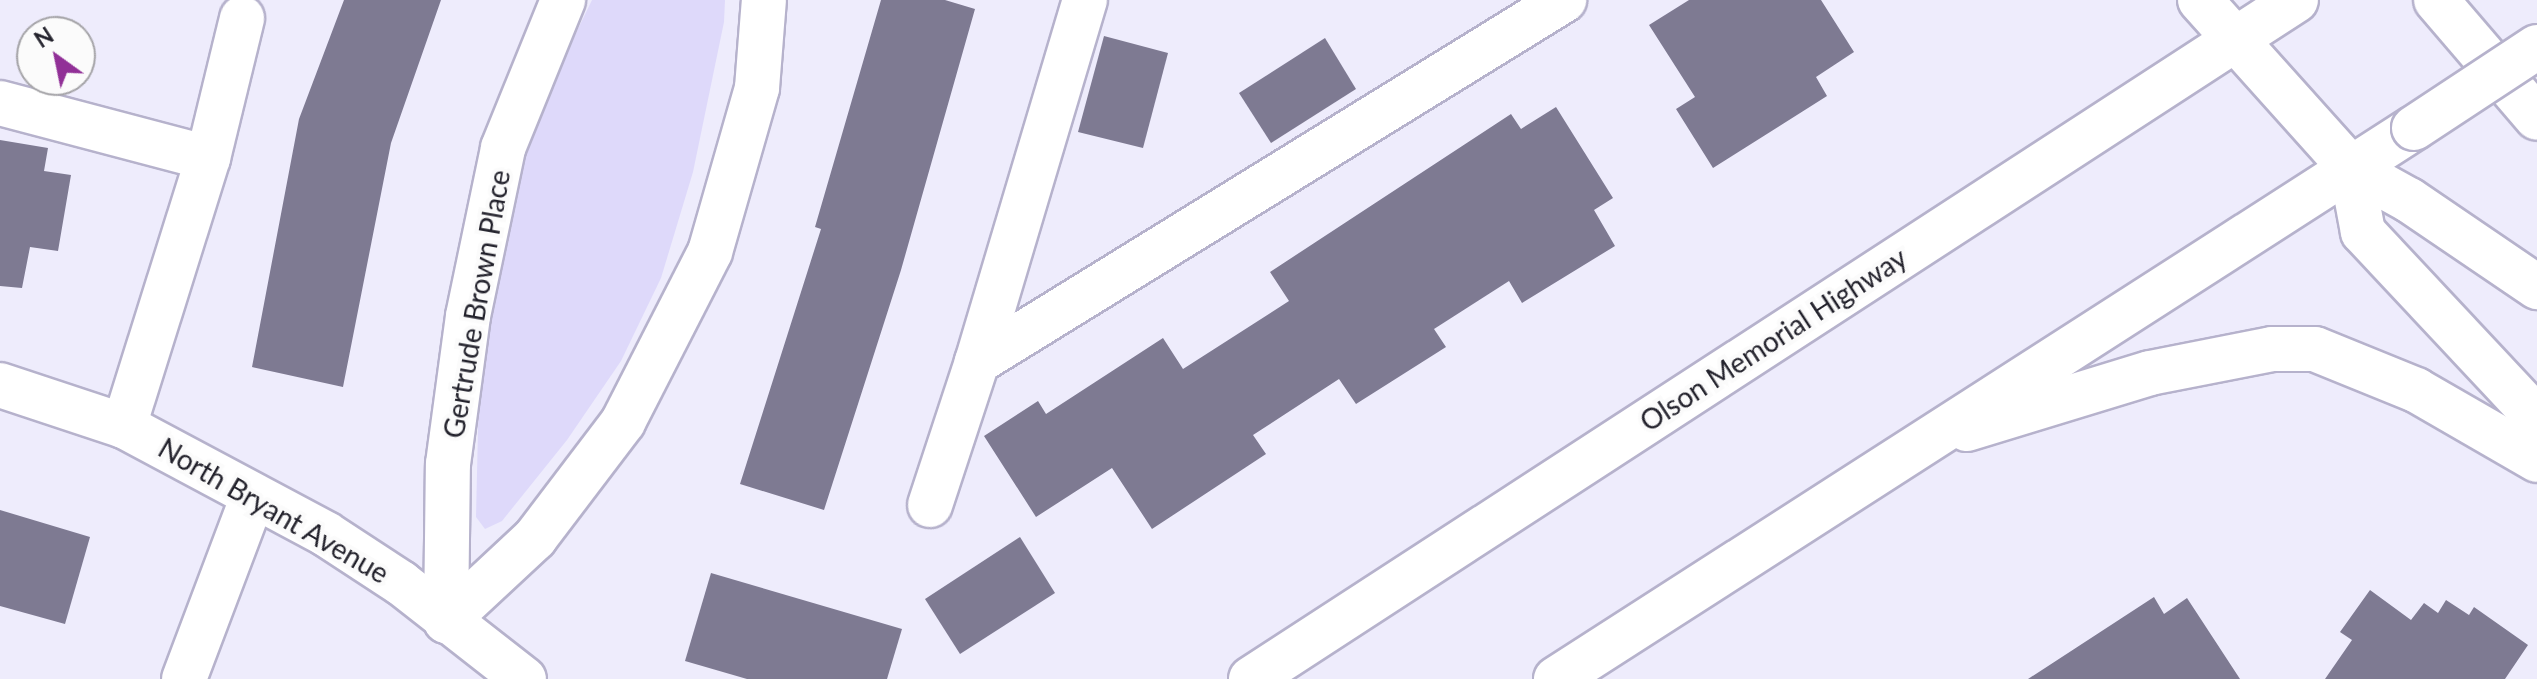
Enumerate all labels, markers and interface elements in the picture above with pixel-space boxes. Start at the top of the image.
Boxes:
north arrow [16,16,96,96]
text: N [29,21,58,53]
street label: Gertrude Brown Place [436,167,516,441]
street label: Olson Memorial Highway [1633,240,1913,438]
street label: North Bryant Avenue [152,430,396,590]

